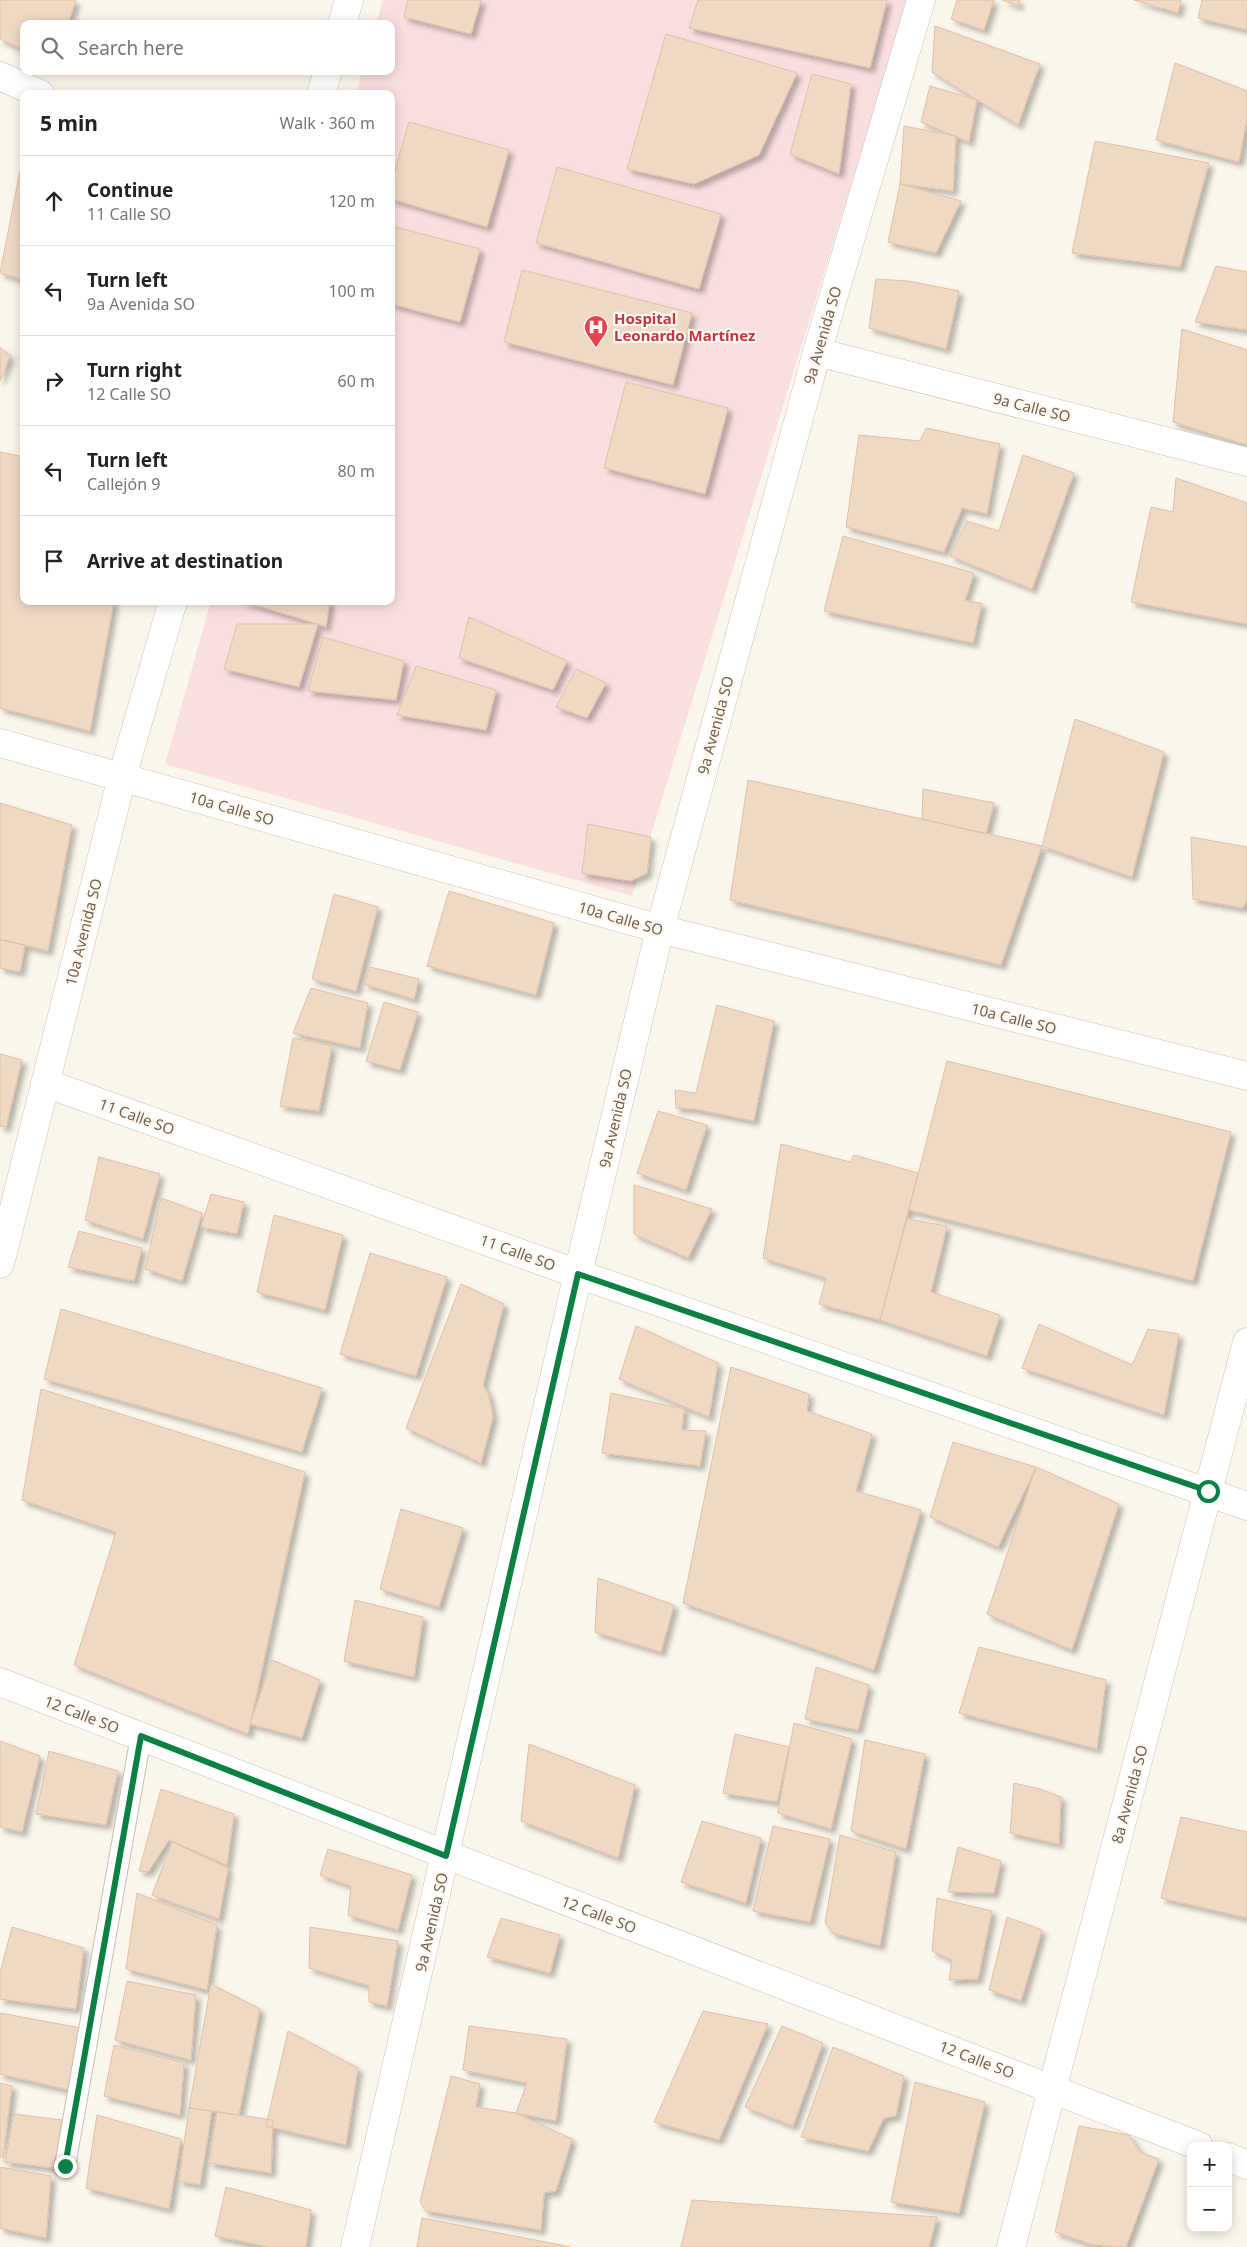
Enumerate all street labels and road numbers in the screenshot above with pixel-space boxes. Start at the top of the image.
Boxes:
street label: 9a Avenida SO [798,284,846,386]
street label: 9a Calle SO [991,388,1073,426]
street label: 9a Avenida SO [692,674,738,776]
street label: 10a Calle SO [187,786,277,830]
street label: 10a Avenida SO [60,876,106,988]
street label: 10a Calle SO [576,896,666,940]
street label: 10a Calle SO [969,998,1059,1038]
street label: 9a Avenida SO [594,1066,636,1170]
street label: 11 Calle SO [96,1093,178,1139]
street label: 11 Calle SO [477,1229,559,1275]
street label: 12 Calle SO [42,1691,122,1737]
street label: 8a Avenida SO [1106,1743,1152,1845]
street label: 9a Avenida SO [410,1870,452,1974]
street label: 12 Calle SO [559,1891,639,1937]
street label: 12 Calle SO [937,2036,1017,2082]

